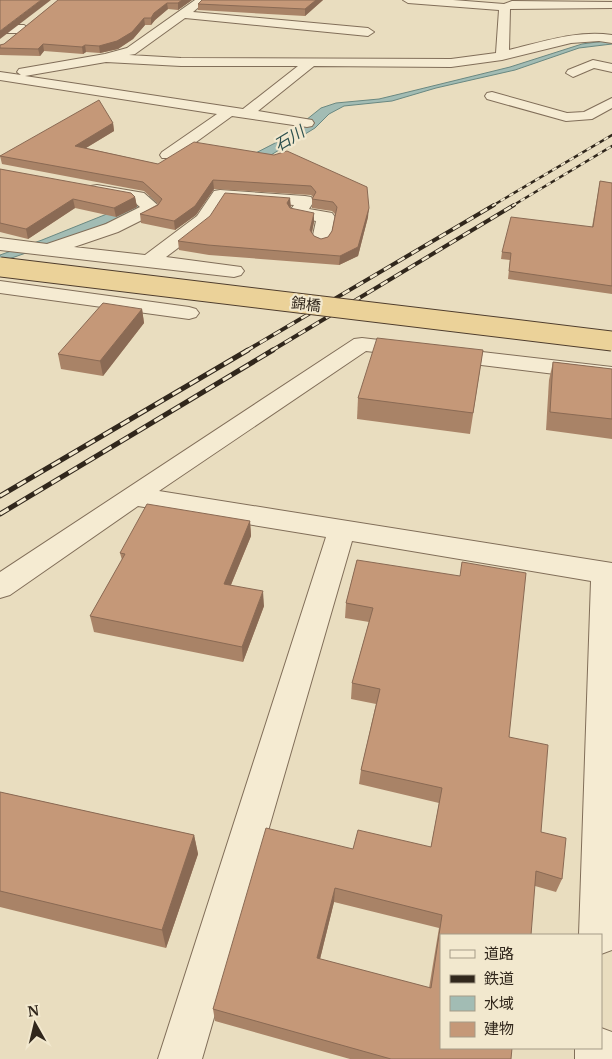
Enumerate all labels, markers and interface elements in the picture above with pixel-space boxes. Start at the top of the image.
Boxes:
water label: 石川 [270,120,310,155]
street label: 錦橋 [290,293,322,315]
legend [440,934,602,1049]
text: 道路 [484,944,514,963]
text: 鉄道 [484,969,514,988]
text: 水域 [484,994,514,1013]
north arrow [10,999,60,1049]
text: N [26,1001,40,1021]
text: 建物 [484,1019,514,1038]

